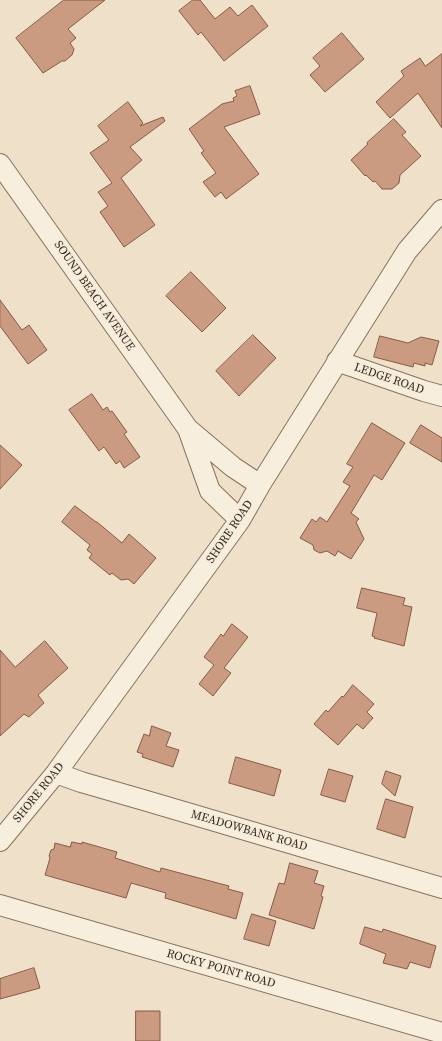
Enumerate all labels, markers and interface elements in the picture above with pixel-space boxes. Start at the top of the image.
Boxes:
street label: SOUND BEACH AVENUE [51,238,137,354]
street label: LEDGE ROAD [352,360,426,398]
street label: SHORE ROAD [204,498,256,566]
street label: SHORE ROAD [10,760,68,826]
street label: MEADOWBANK ROAD [189,807,309,855]
street label: ROCKY POINT ROAD [165,947,277,991]

